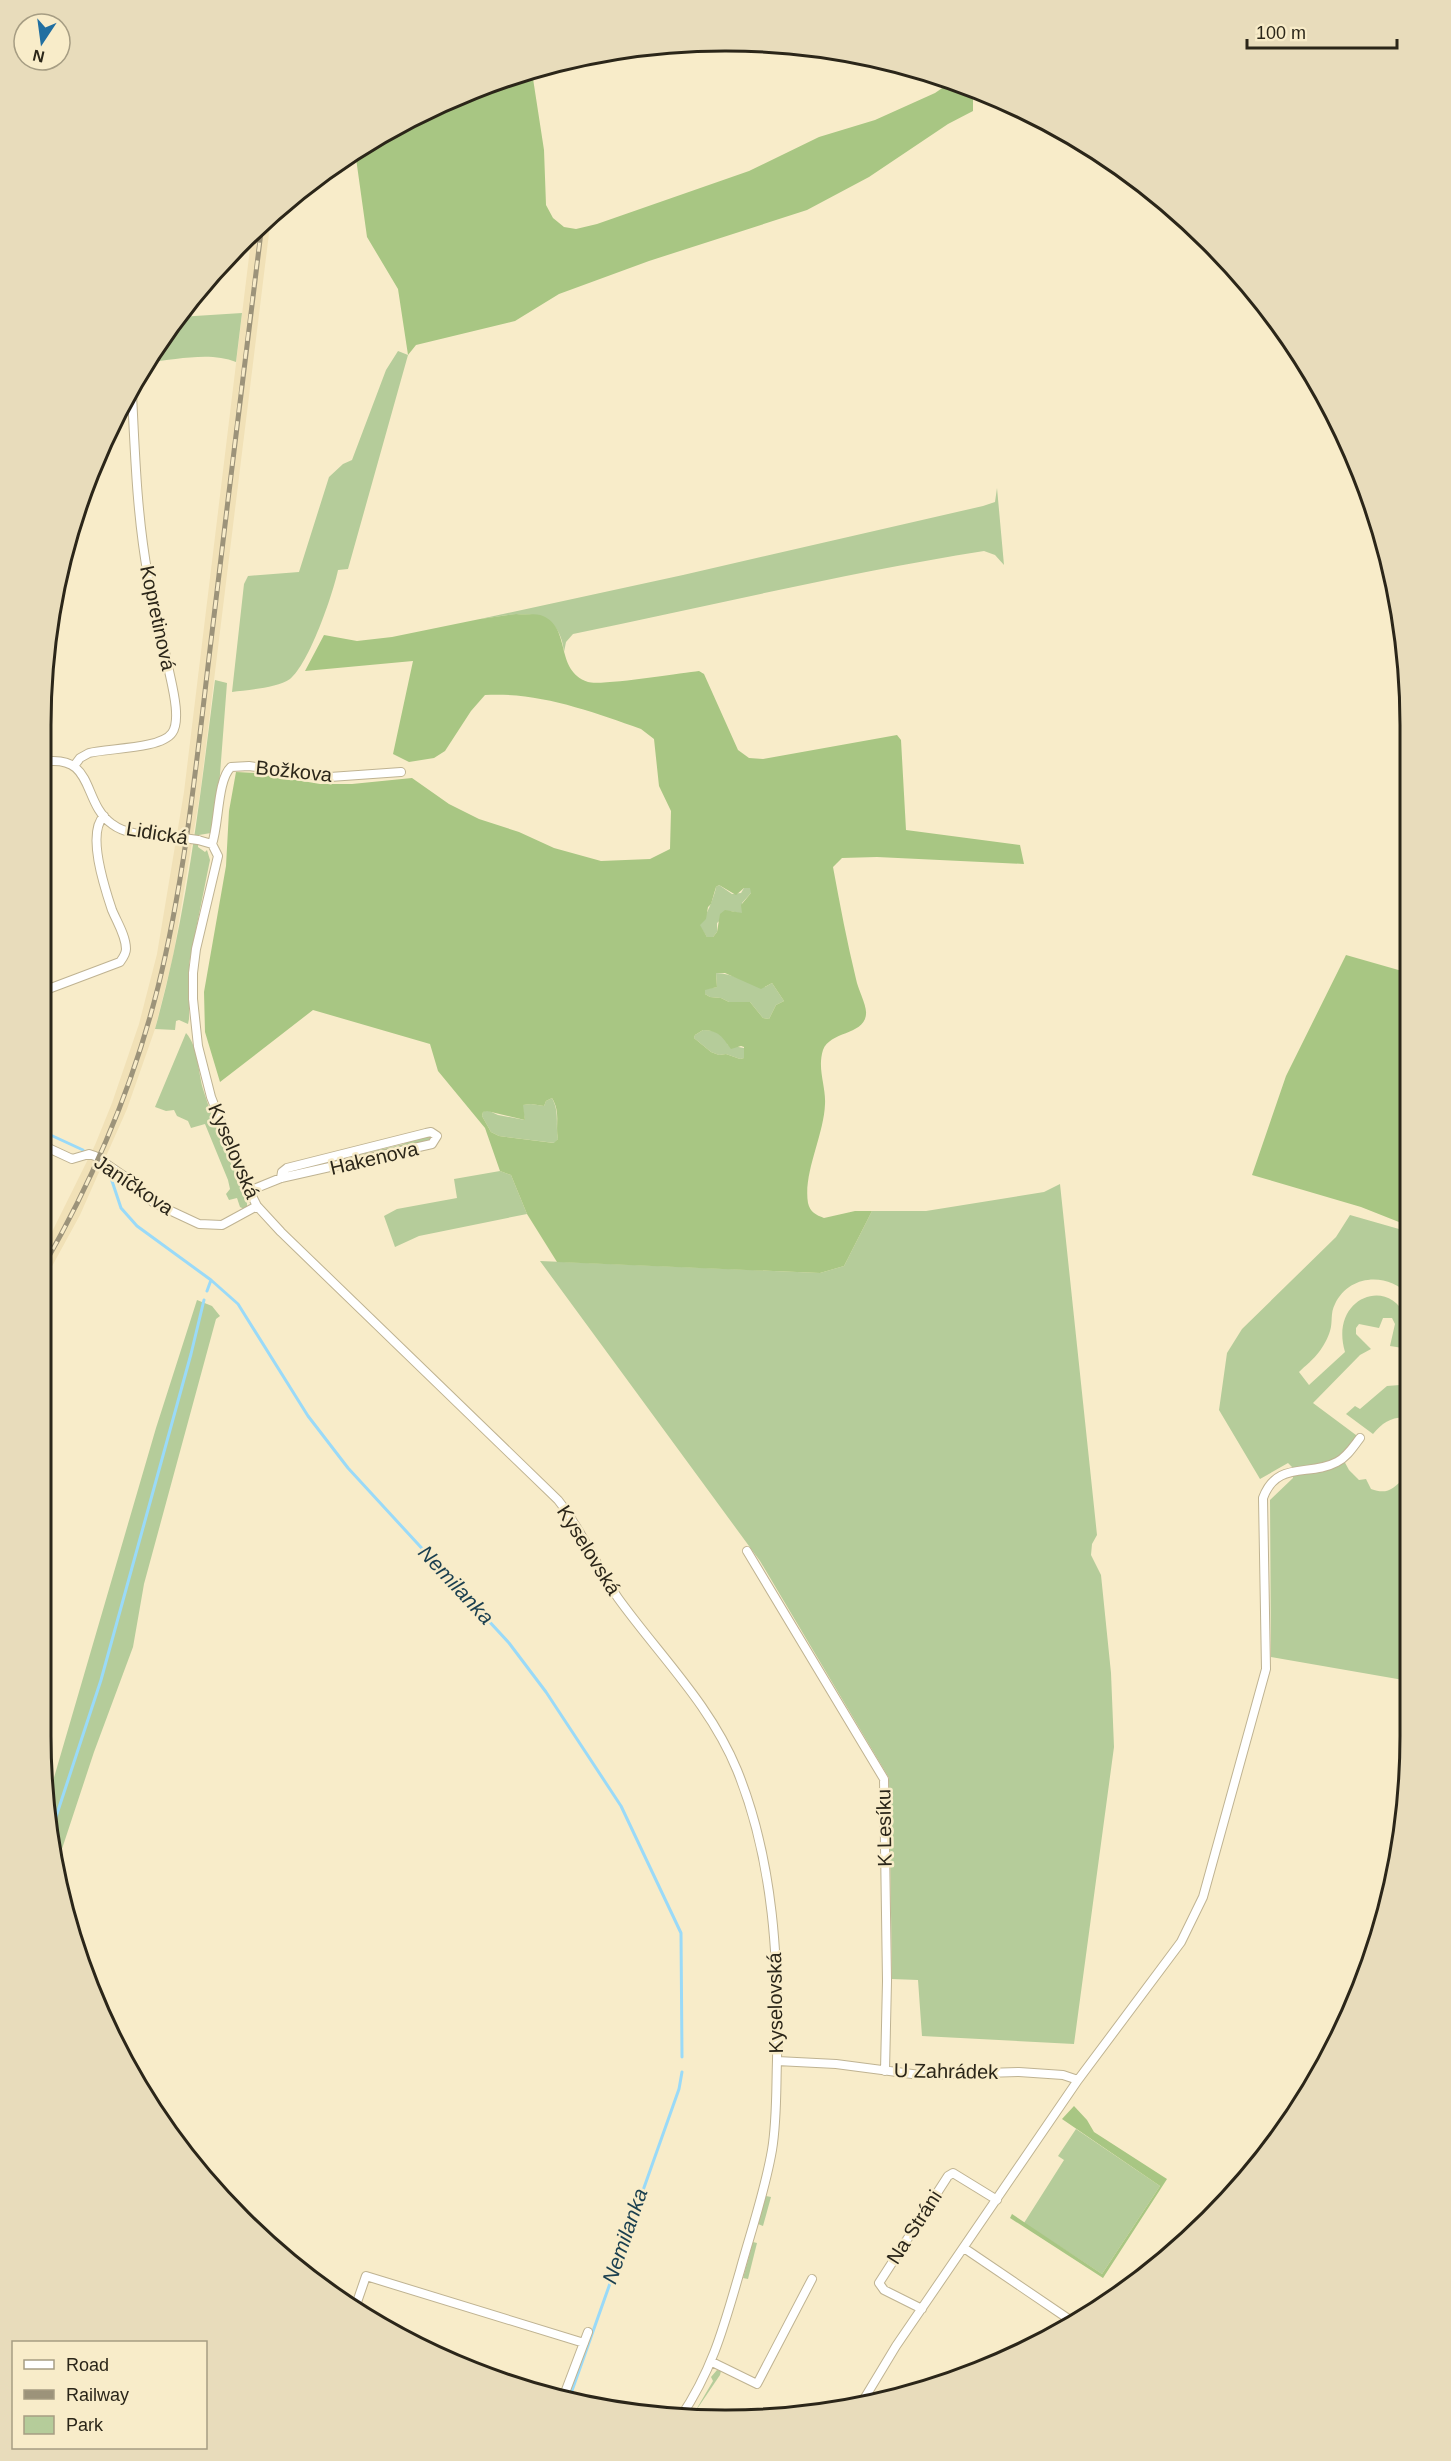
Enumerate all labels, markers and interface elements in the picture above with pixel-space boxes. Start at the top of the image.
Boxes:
north arrow [12,12,72,72]
scale bar [1247,12,1397,50]
text: 100 m [1256,23,1306,43]
text: N [31,47,46,66]
street label: Kopretinová [136,564,180,673]
street label: Božkova [255,756,334,786]
street label: Lidická [125,817,190,849]
street label: Kyselovská [204,1100,264,1203]
street label: Hakenova [328,1137,421,1179]
street label: Janíčkova [91,1151,178,1220]
street label: Kyselovská [553,1501,626,1599]
water label: Nemilanka [414,1541,499,1629]
street label: K Lesíku [872,1789,896,1867]
street label: Kyselovská [763,1951,787,2054]
street label: U Zahrádek [894,2059,999,2083]
water label: Nemilanka [598,2185,652,2286]
street label: Na Stráni [882,2186,946,2268]
legend [12,2341,207,2449]
text: Road [66,2355,109,2375]
text: Railway [66,2385,129,2405]
text: Park [66,2415,104,2435]

